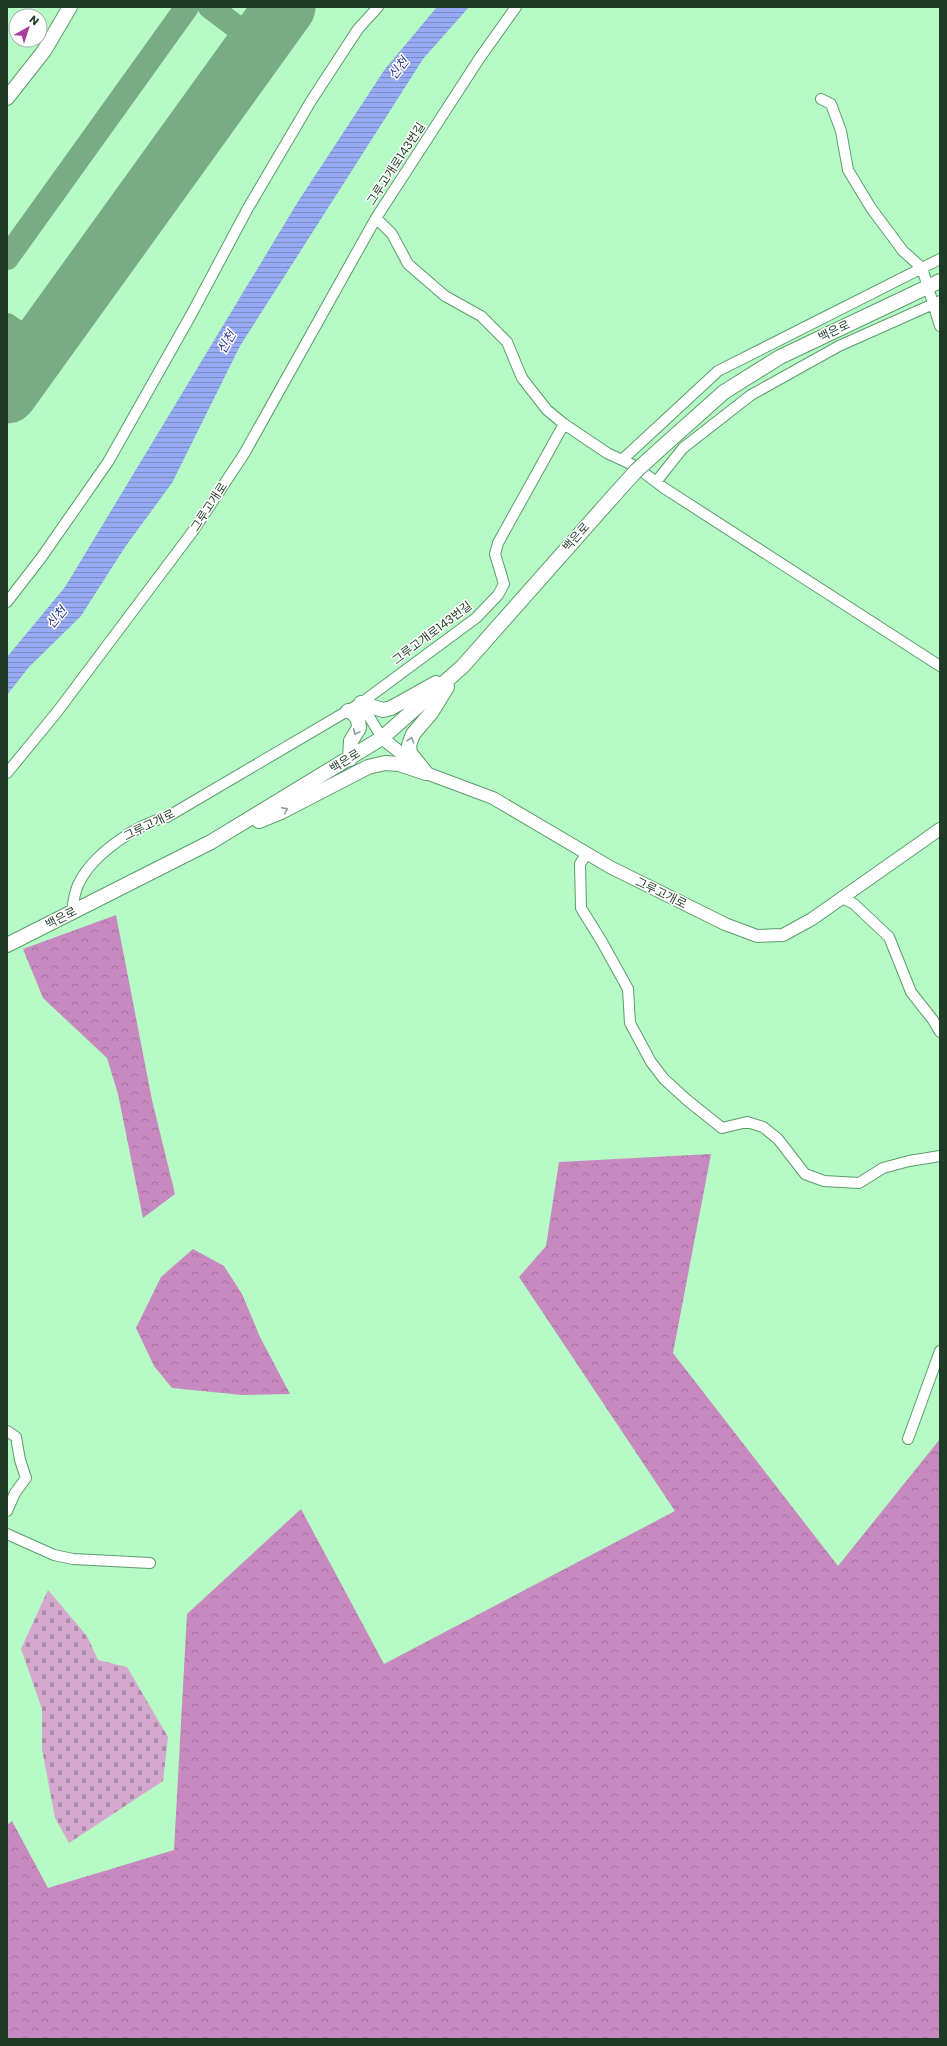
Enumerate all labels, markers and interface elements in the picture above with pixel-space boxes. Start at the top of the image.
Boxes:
north arrow [8,8,48,48]
text: N [26,11,43,29]
water label: 신천 [384,52,414,84]
street label: 그루고개로143번길 [362,119,429,209]
street label: 백은로 [815,316,852,345]
water label: 신천 [212,326,241,357]
street label: 그루고개로 [186,479,231,535]
street label: 백은로 [558,519,593,555]
street label: 그루고개로143번길 [388,597,475,668]
water label: 신천 [41,601,72,633]
one-way arrow [353,728,361,735]
one-way arrow [406,736,415,743]
street label: 백은로 [326,745,363,777]
street label: 그루고개로 [120,805,177,844]
one-way arrow [281,807,289,815]
street label: 그루고개로 [633,873,690,912]
street label: 백은로 [42,902,79,933]

